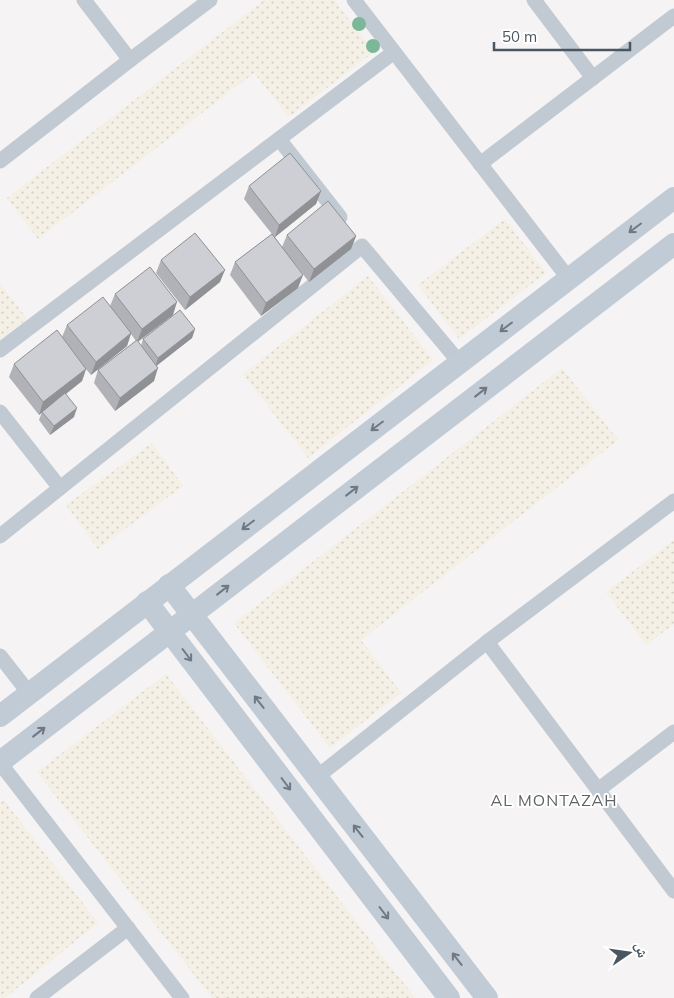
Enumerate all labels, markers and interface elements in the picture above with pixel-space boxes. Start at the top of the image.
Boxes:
scale bar [494,20,630,52]
text: 50 m [502,27,537,46]
one-way arrow [628,223,642,233]
one-way arrow [499,322,513,332]
one-way arrow [474,387,487,398]
one-way arrow [371,420,384,431]
one-way arrow [345,486,358,497]
one-way arrow [242,519,255,530]
one-way arrow [216,585,229,596]
one-way arrow [182,648,193,661]
one-way arrow [254,695,264,709]
one-way arrow [32,726,45,737]
one-way arrow [281,777,291,791]
district label: AL MONTAZAH [490,790,618,810]
one-way arrow [353,824,363,838]
one-way arrow [379,907,390,920]
north arrow [604,928,654,978]
text: ش [631,941,652,959]
one-way arrow [452,953,463,966]

